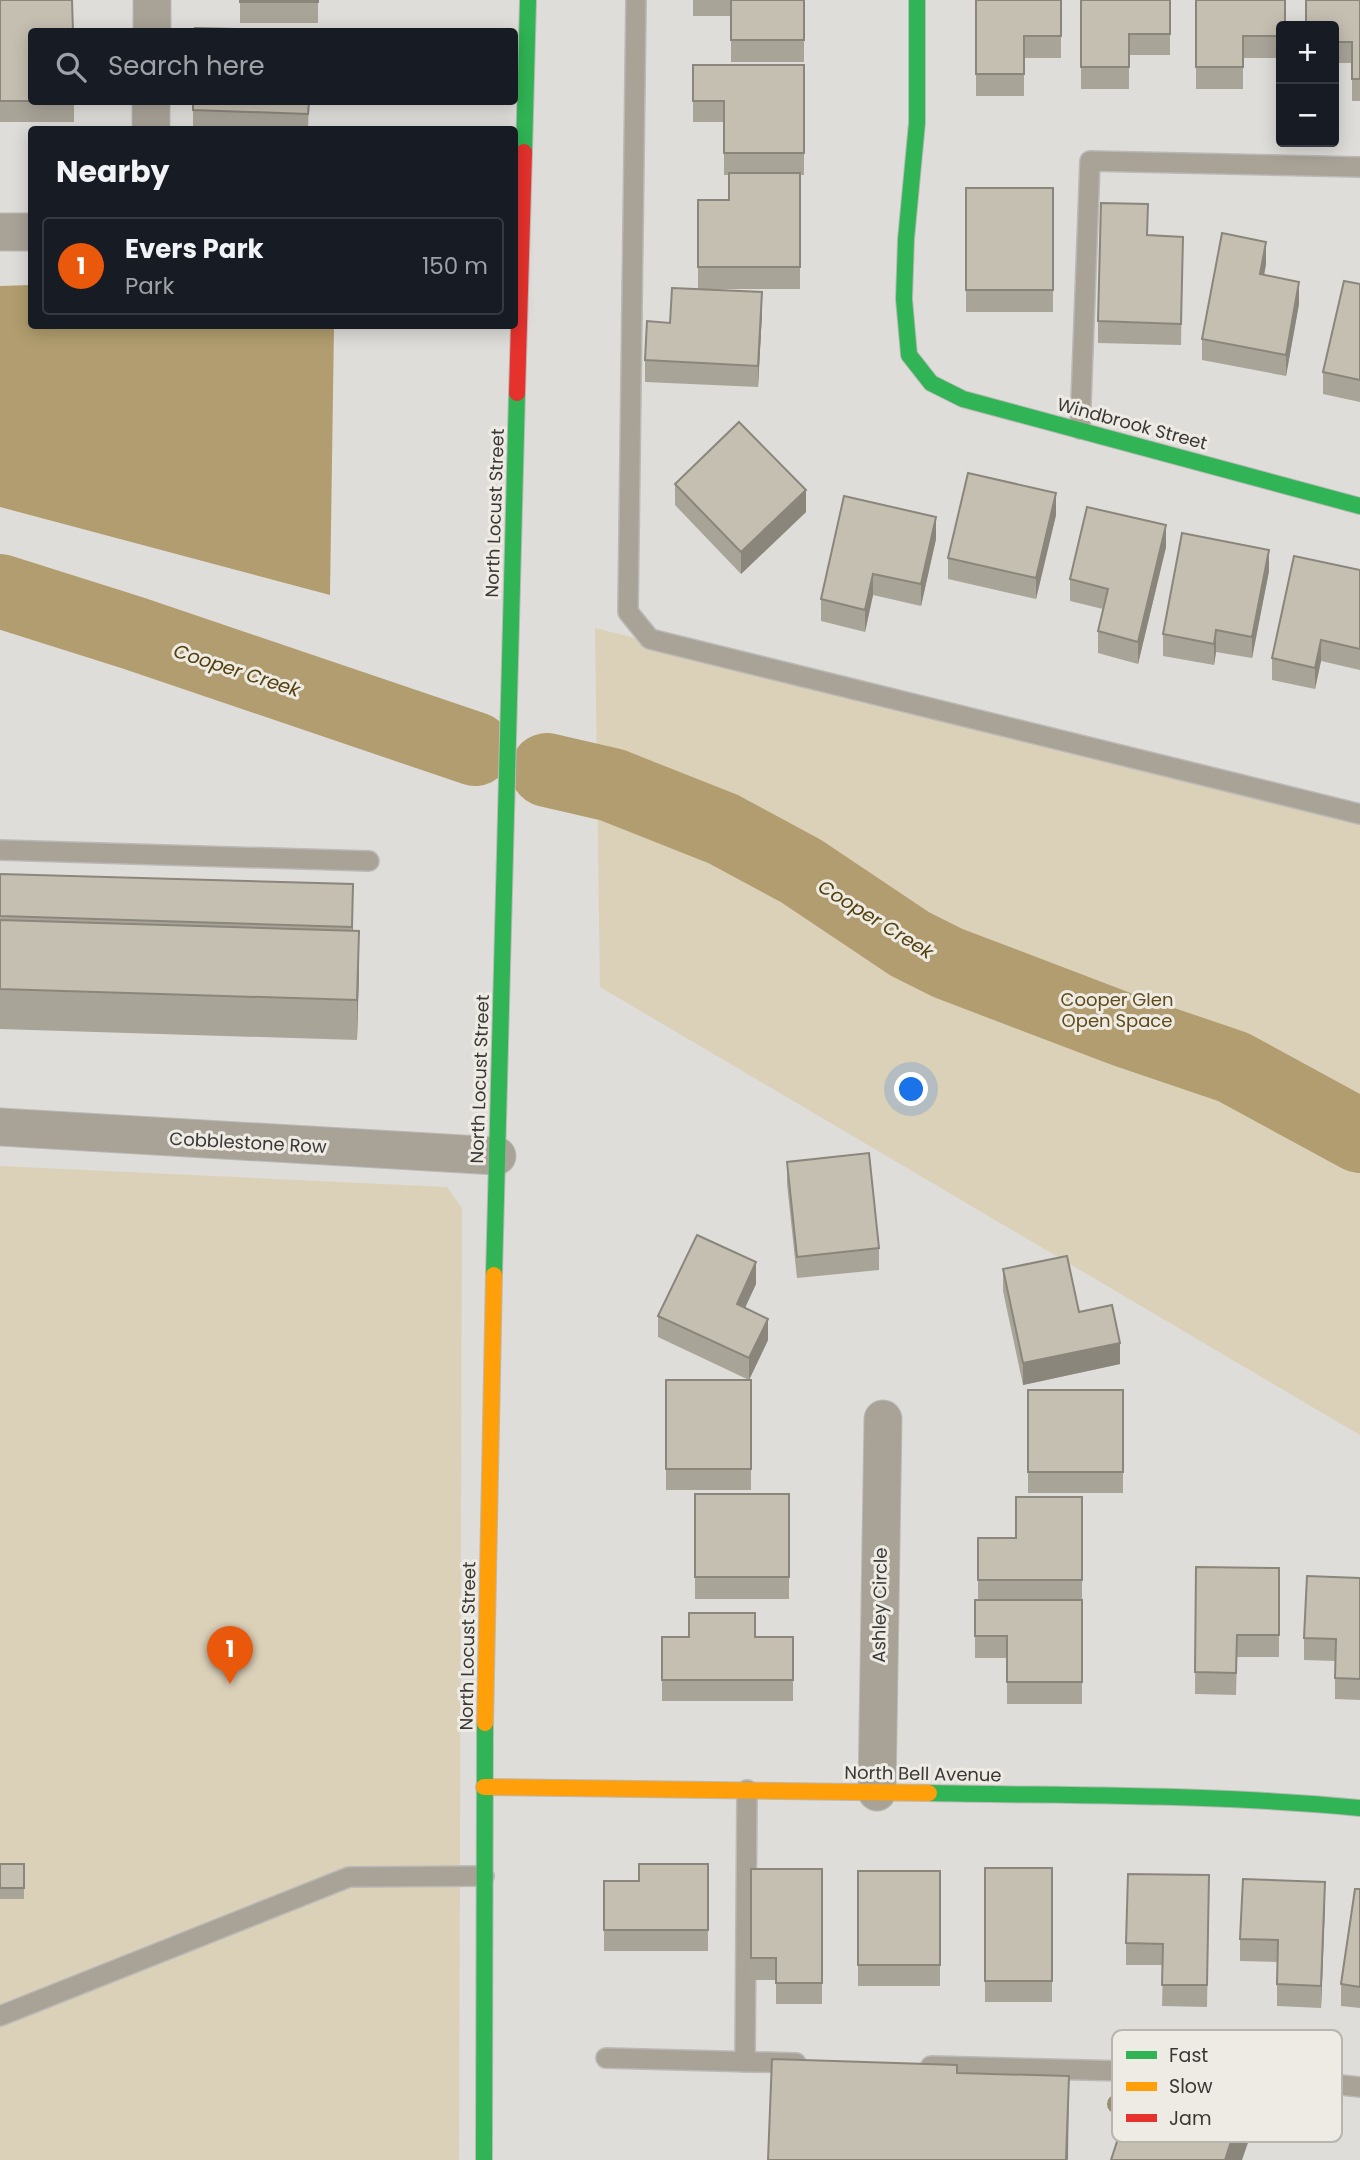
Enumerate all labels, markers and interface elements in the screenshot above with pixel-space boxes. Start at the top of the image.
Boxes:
map controls [1276,21,1339,147]
button: + [1276,21,1339,84]
search box [28,28,518,105]
icon: search [52,48,90,86]
text: Search here [108,48,265,84]
button: − [1276,84,1339,147]
text: Nearby [56,150,170,193]
text: Evers Park [125,231,264,267]
text: 1 [77,250,85,282]
text: 150 m [422,250,488,282]
text: Park [125,270,174,302]
street label: Windbrook Street [1054,391,1210,456]
street label: North Locust Street [479,428,510,598]
water label: Cooper Creek [170,637,305,704]
water label: Cooper Creek [813,873,940,966]
park label: Cooper Glen Open Space [1061,987,1173,1033]
street label: North Locust Street [464,994,495,1164]
your location [894,1072,928,1106]
street label: Cobblestone Row [169,1126,328,1159]
street label: Ashley Circle [866,1547,893,1663]
street label: North Locust Street [454,1561,481,1731]
pin: 1 [207,1626,253,1684]
street label: North Bell Avenue [844,1760,1002,1787]
legend [1112,2030,1342,2142]
text: Fast [1169,2042,1208,2069]
text: Slow [1169,2073,1213,2100]
text: Jam [1169,2105,1211,2132]

